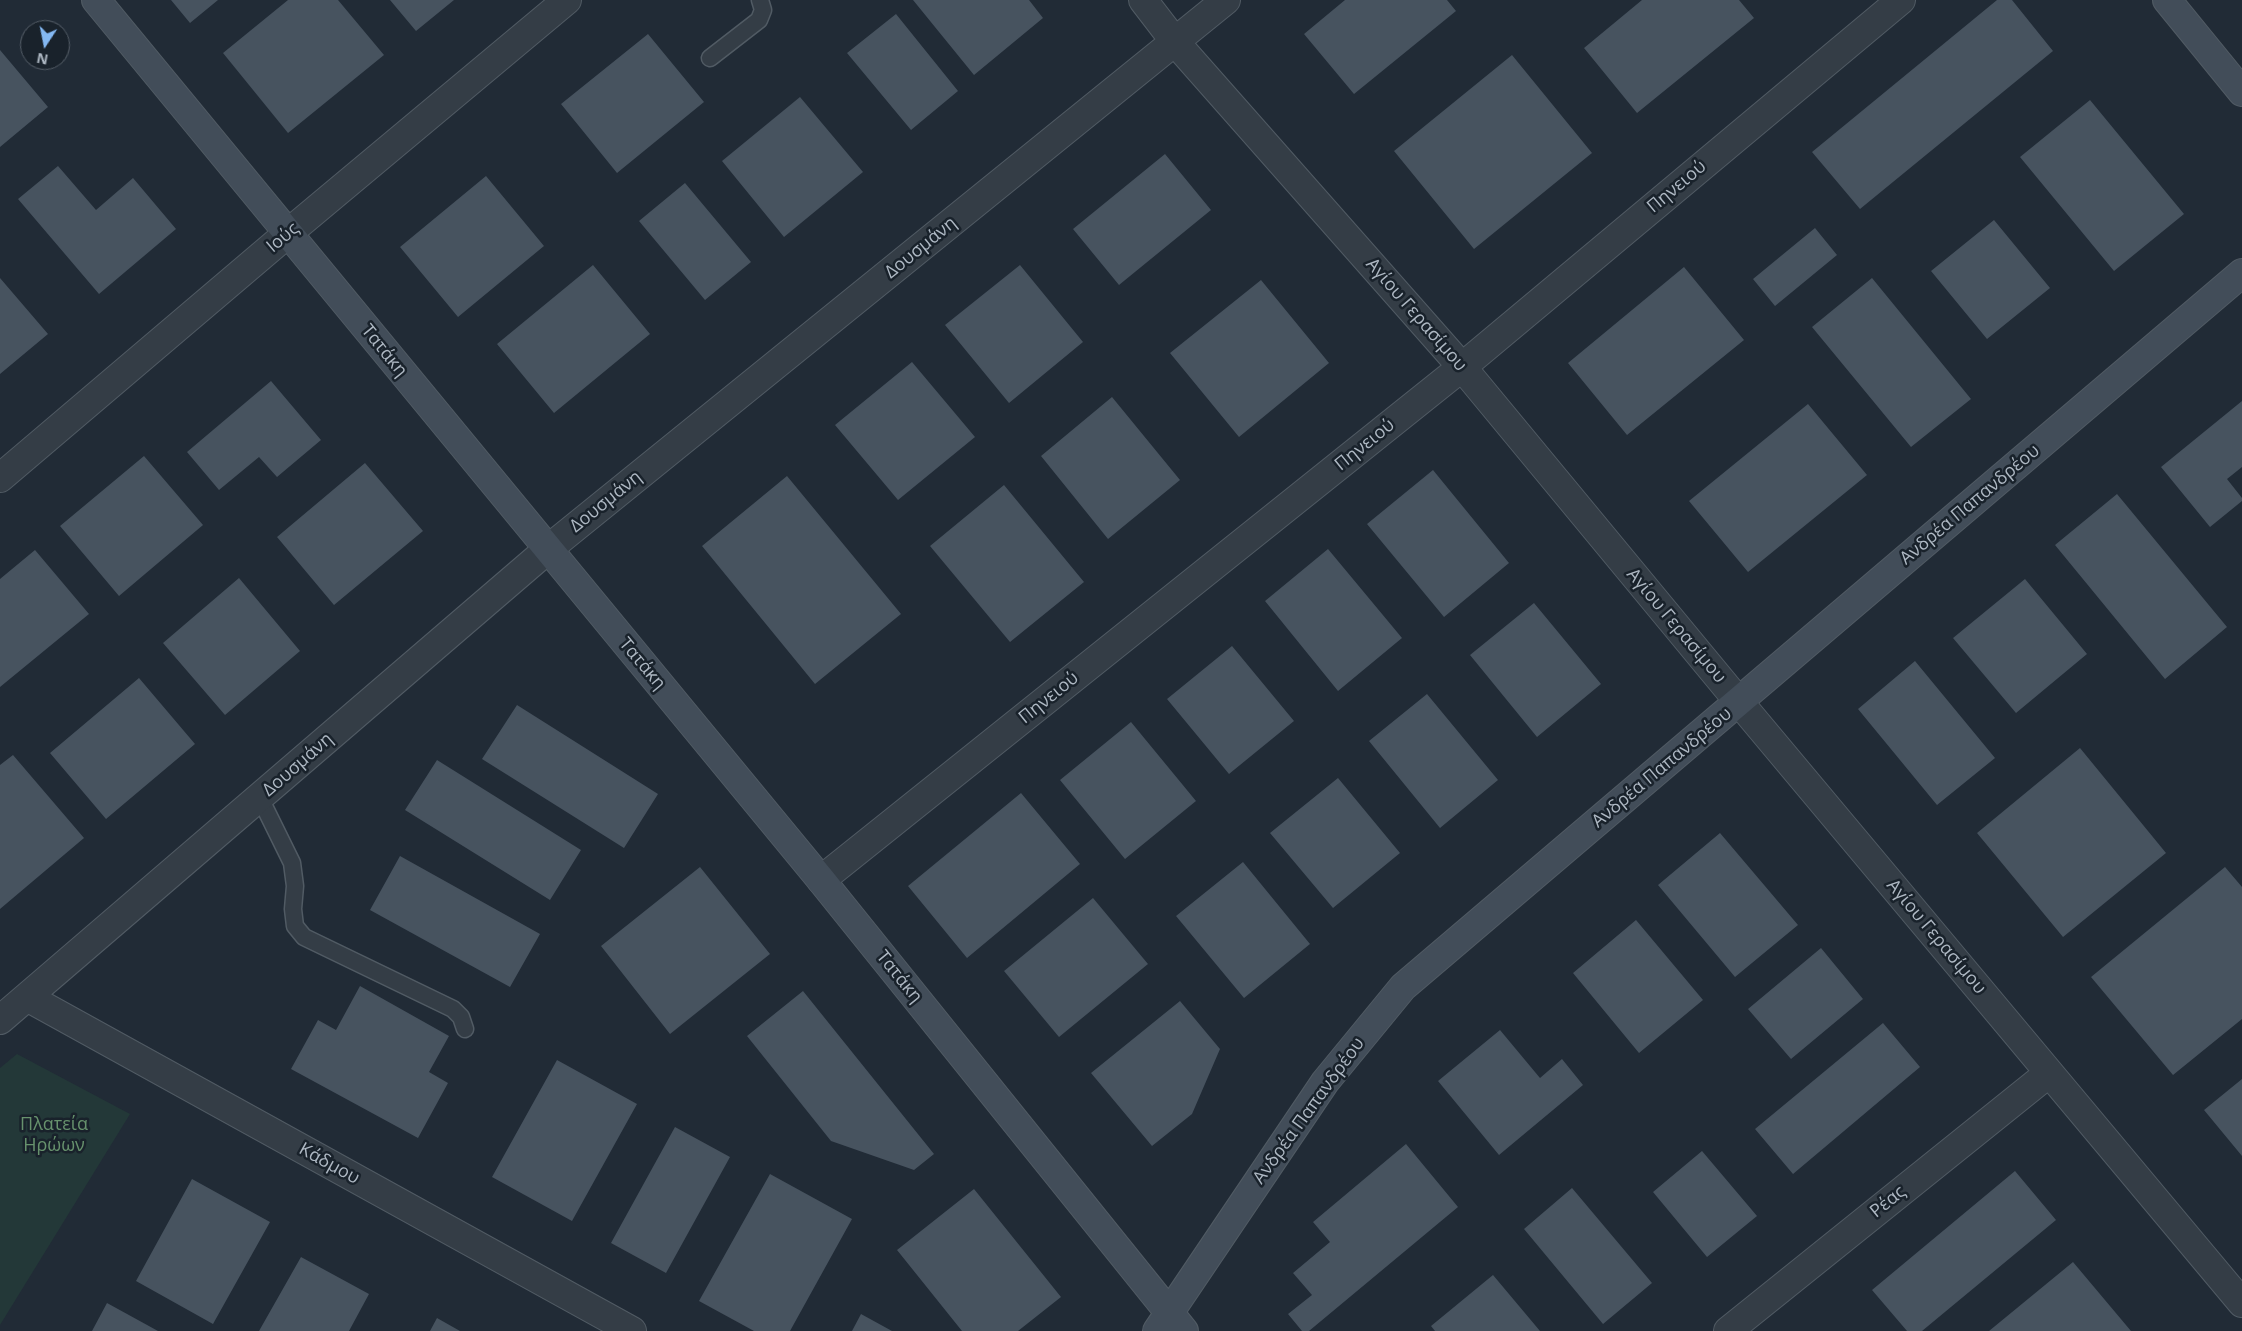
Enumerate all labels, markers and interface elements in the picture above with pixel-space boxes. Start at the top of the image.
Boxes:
north arrow [20,20,70,70]
text: N [35,49,50,70]
street label: Πηνειού [1643,156,1711,218]
street label: Δουσμάνη [881,213,961,283]
street label: Ιούς [262,218,304,258]
street label: Αγίου Γερασίμου [1361,254,1471,376]
street label: Τατάκη [356,321,412,381]
street label: Πηνειού [1331,414,1399,476]
street label: Ανδρέα Παπανδρέου [1896,440,2044,570]
street label: Δουσμάνη [566,467,646,537]
street label: Αγίου Γερασίμου [1622,564,1730,688]
street label: Τατάκη [614,634,670,694]
street label: Πηνειού [1015,667,1083,729]
street label: Ανδρέα Παπανδρέου [1588,703,1736,833]
street label: Δουσμάνη [258,729,338,801]
street label: Αγίου Γερασίμου [1882,875,1990,999]
street label: Τατάκη [871,947,927,1007]
street label: Ανδρέα Παπανδρέου [1249,1034,1369,1188]
park label: Πλατεία Ηρώων [20,1114,88,1156]
street label: Κάδμου [295,1139,363,1189]
street label: Ρέας [1866,1181,1910,1223]

